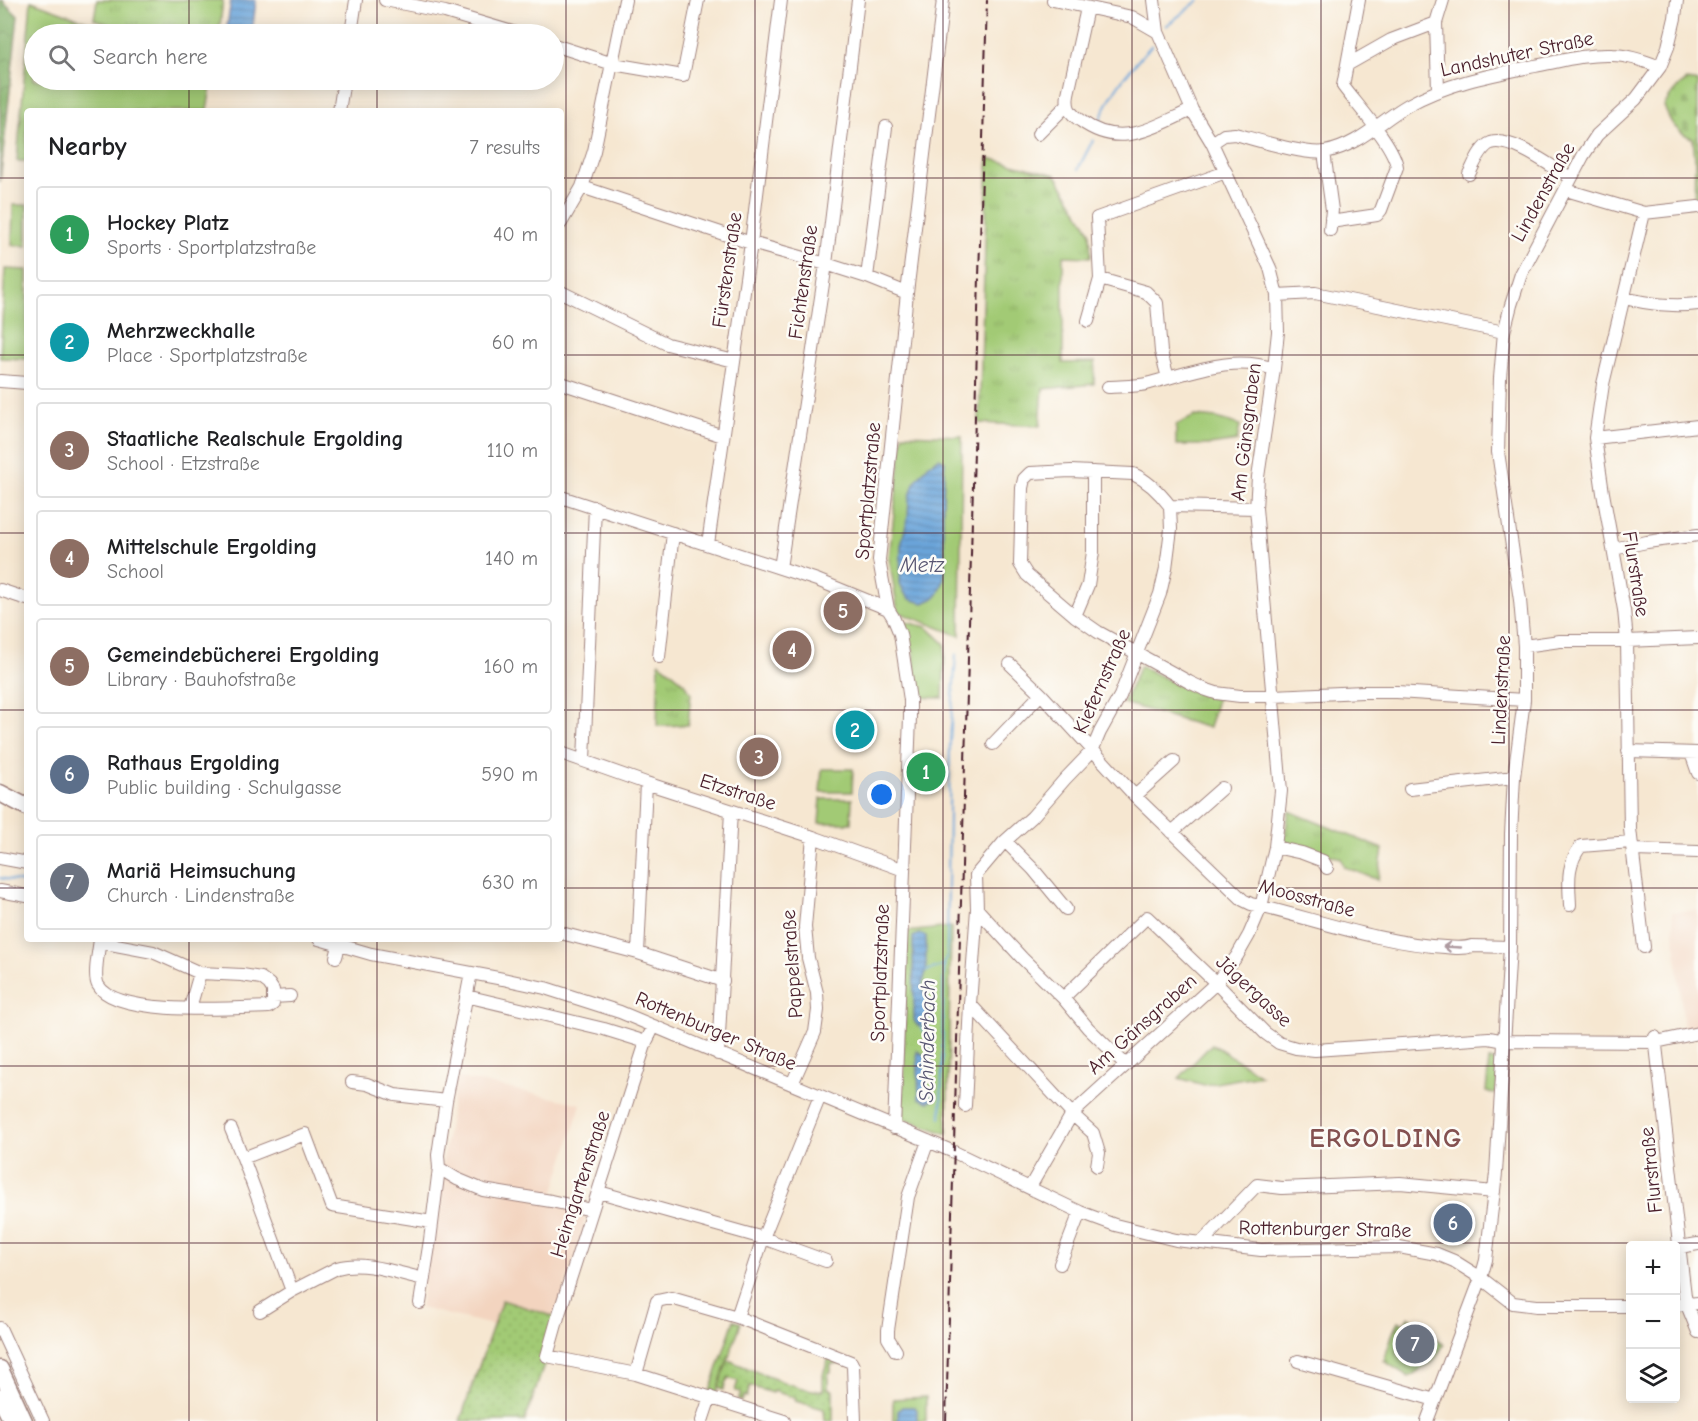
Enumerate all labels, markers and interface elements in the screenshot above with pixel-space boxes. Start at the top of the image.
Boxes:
search box [24,24,564,90]
street label: Landshuter Straße [1438,27,1596,81]
icon: search [45,41,78,74]
text: Search here [93,44,208,70]
text: Nearby [48,132,127,162]
text: 7 results [469,136,540,159]
street label: Lindenstraße [1506,138,1580,246]
text: Hockey Platz [107,210,229,236]
street label: Fürstenstraße [707,211,747,329]
text: 1 [66,223,73,246]
text: 40 m [493,223,538,246]
street label: Fichtenstraße [784,223,822,341]
text: Sports · Sportplatzstraße [107,236,316,259]
text: Mehrzweckhalle [107,318,255,344]
text: 2 [65,331,74,354]
text: 60 m [492,331,538,354]
text: Place · Sportplatzstraße [107,344,308,367]
street label: Am Gänsgraben [1226,362,1266,502]
street label: Sportplatzstraße [851,421,885,561]
text: Staatliche Realschule Ergolding [107,426,404,452]
text: 3 [65,439,74,462]
text: 110 m [487,439,538,462]
text: School · Etzstraße [107,452,260,475]
street label: Flurstraße [1618,529,1654,619]
text: Mittelschule Ergolding [107,534,317,560]
text: 4 [65,547,74,570]
text: 140 m [485,547,538,570]
water label: Metz [899,553,945,577]
text: School [107,560,164,583]
pin: 5 [824,588,862,634]
street label: Kiefernstraße [1069,625,1135,737]
pin: 4 [772,628,812,672]
street label: Lindenstraße [1487,635,1515,745]
text: Gemeindebücherei Ergolding [107,642,380,668]
text: 5 [64,655,75,678]
text: 160 m [484,655,538,678]
text: Library · Bauhofstraße [107,668,296,691]
pin: 2 [836,708,874,752]
pin: 3 [740,734,778,780]
text: Rathaus Ergolding [107,750,280,776]
pin: 1 [906,750,946,794]
text: 6 [64,763,75,786]
text: 590 m [481,763,538,786]
street label: Etzstraße [697,769,779,815]
text: Public building · Schulgasse [107,776,341,799]
your location [867,780,896,809]
text: Mariä Heimsuchung [107,858,297,884]
text: 7 [65,871,74,894]
text: 630 m [482,871,538,894]
street label: Moosstraße [1256,874,1358,922]
text: Church · Lindenstraße [107,884,295,907]
street label: Sportplatzstraße [866,904,894,1042]
street label: Pappelstraße [777,909,807,1019]
one-way arrow [1442,942,1462,953]
street label: Jägergasse [1211,950,1297,1032]
street label: Am Gänsgraben [1083,969,1201,1079]
water label: Schinderbach [914,979,940,1103]
street label: Rottenburger Straße [632,987,800,1075]
street label: Heimgartenstraße [545,1108,615,1260]
district label: ERGOLDING [1309,1124,1463,1154]
street label: Flurstraße [1635,1126,1667,1214]
pin: 6 [1434,1200,1472,1246]
street label: Rottenburger Straße [1238,1216,1412,1242]
map controls [1626,1241,1680,1403]
button: + [1626,1241,1680,1295]
button: − [1626,1295,1680,1349]
pin: 7 [1396,1322,1434,1366]
button: layers [1626,1349,1680,1403]

